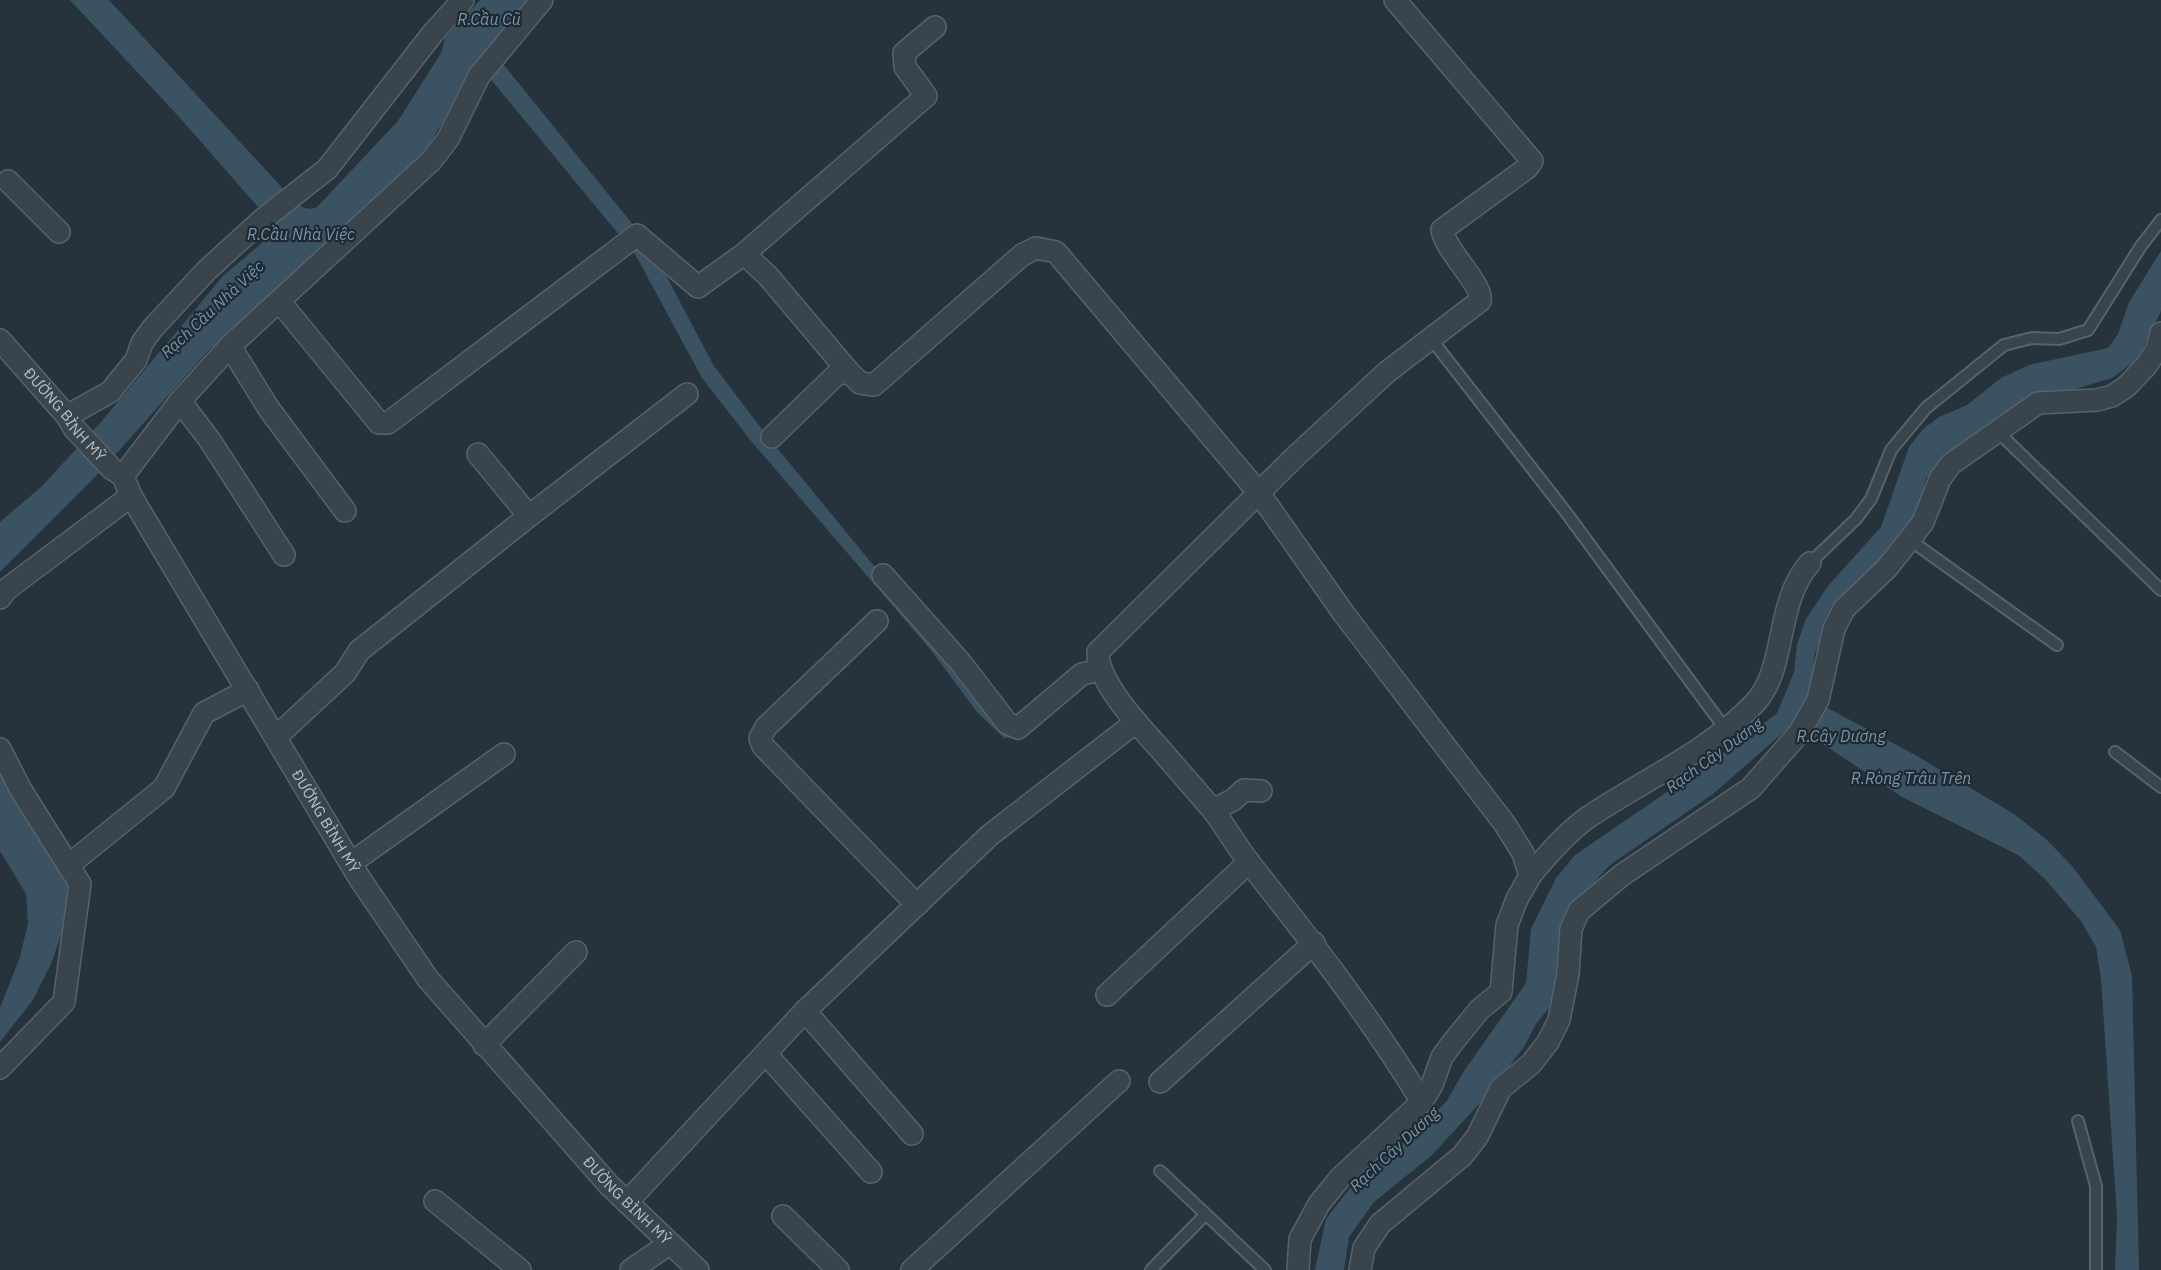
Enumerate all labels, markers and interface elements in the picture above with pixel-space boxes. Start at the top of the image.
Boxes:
water label: R.Cầu Cũ [457,9,521,29]
water label: R.Cầu Nhà Việc [247,224,355,244]
water label: Rạch Cầu Nhà Việc [156,256,268,362]
street label: ĐƯỜNG BÌNH MỸ [20,364,110,465]
water label: Rạch Cây Dương [1662,713,1767,797]
water label: R.Cây Dương [1796,726,1886,746]
street label: ĐƯỜNG BÌNH MỸ [288,766,364,877]
water label: R.Ròng Trâu Trên [1851,768,1971,788]
water label: Rạch Cây Dương [1345,1102,1444,1196]
street label: ĐƯỜNG BÌNH MỸ [579,1152,676,1249]

